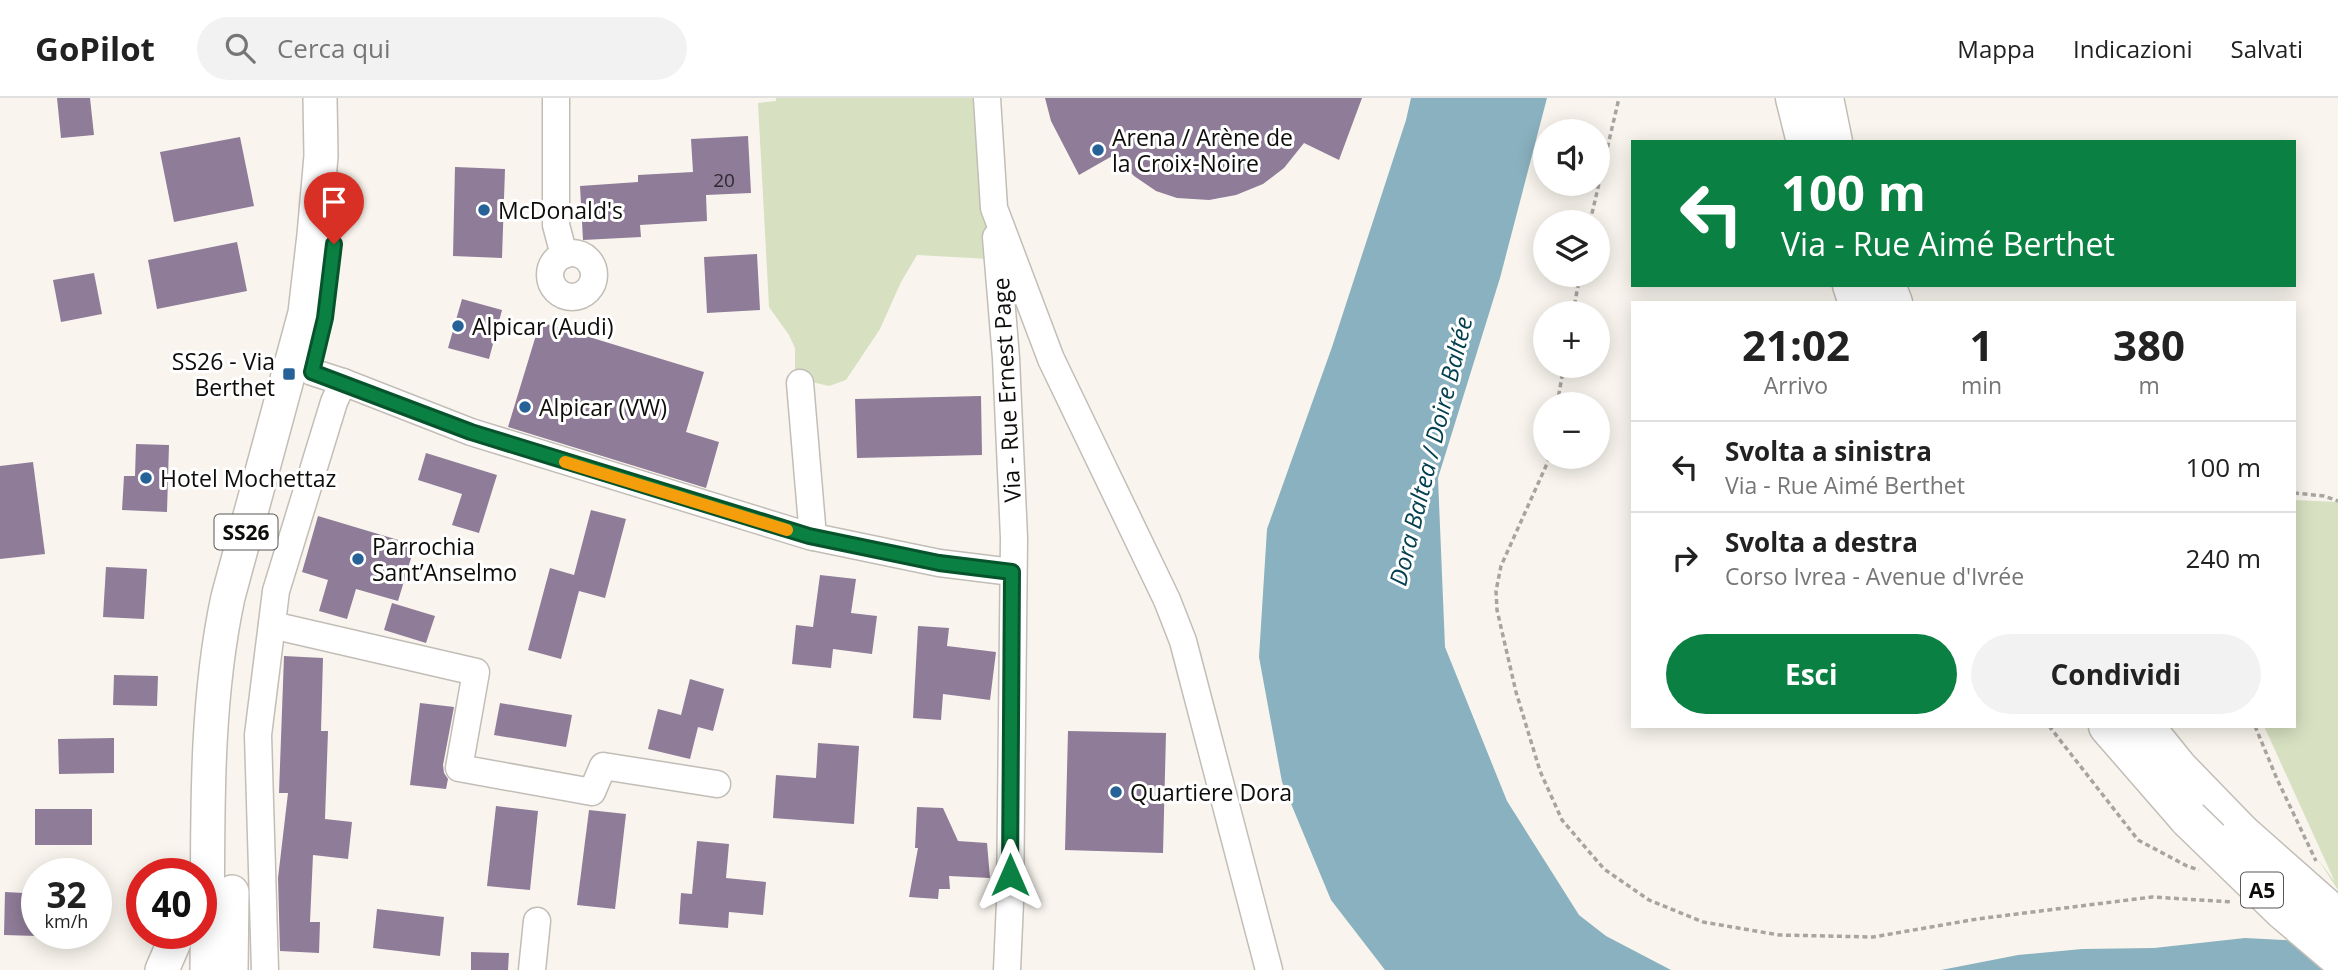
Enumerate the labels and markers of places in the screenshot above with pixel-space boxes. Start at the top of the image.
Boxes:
place label: Arena / Arène de la Croix-Noire [1112,121,1293,179]
marker: Arena / Arène de la Croix-Noire [1090,142,1106,158]
pin [304,172,364,244]
place label: McDonald's [498,194,623,226]
marker: McDonald's [476,202,492,218]
place label: Alpicar (Audi) [472,310,614,342]
marker: Alpicar (Audi) [450,318,466,334]
place label: SS26 - Via Berthet [172,345,275,403]
marker: SS26 - Via Berthet [281,366,297,382]
place label: Alpicar (VW) [539,391,667,423]
marker: Alpicar (VW) [517,399,533,415]
place label: Hotel Mochettaz [160,462,336,494]
marker: Hotel Mochettaz [138,470,154,486]
place label: Parrochia Sant’Anselmo [372,530,517,588]
marker: Parrochia Sant’Anselmo [350,551,366,567]
place label: Quartiere Dora [1130,776,1292,808]
marker: Quartiere Dora [1108,784,1124,800]

